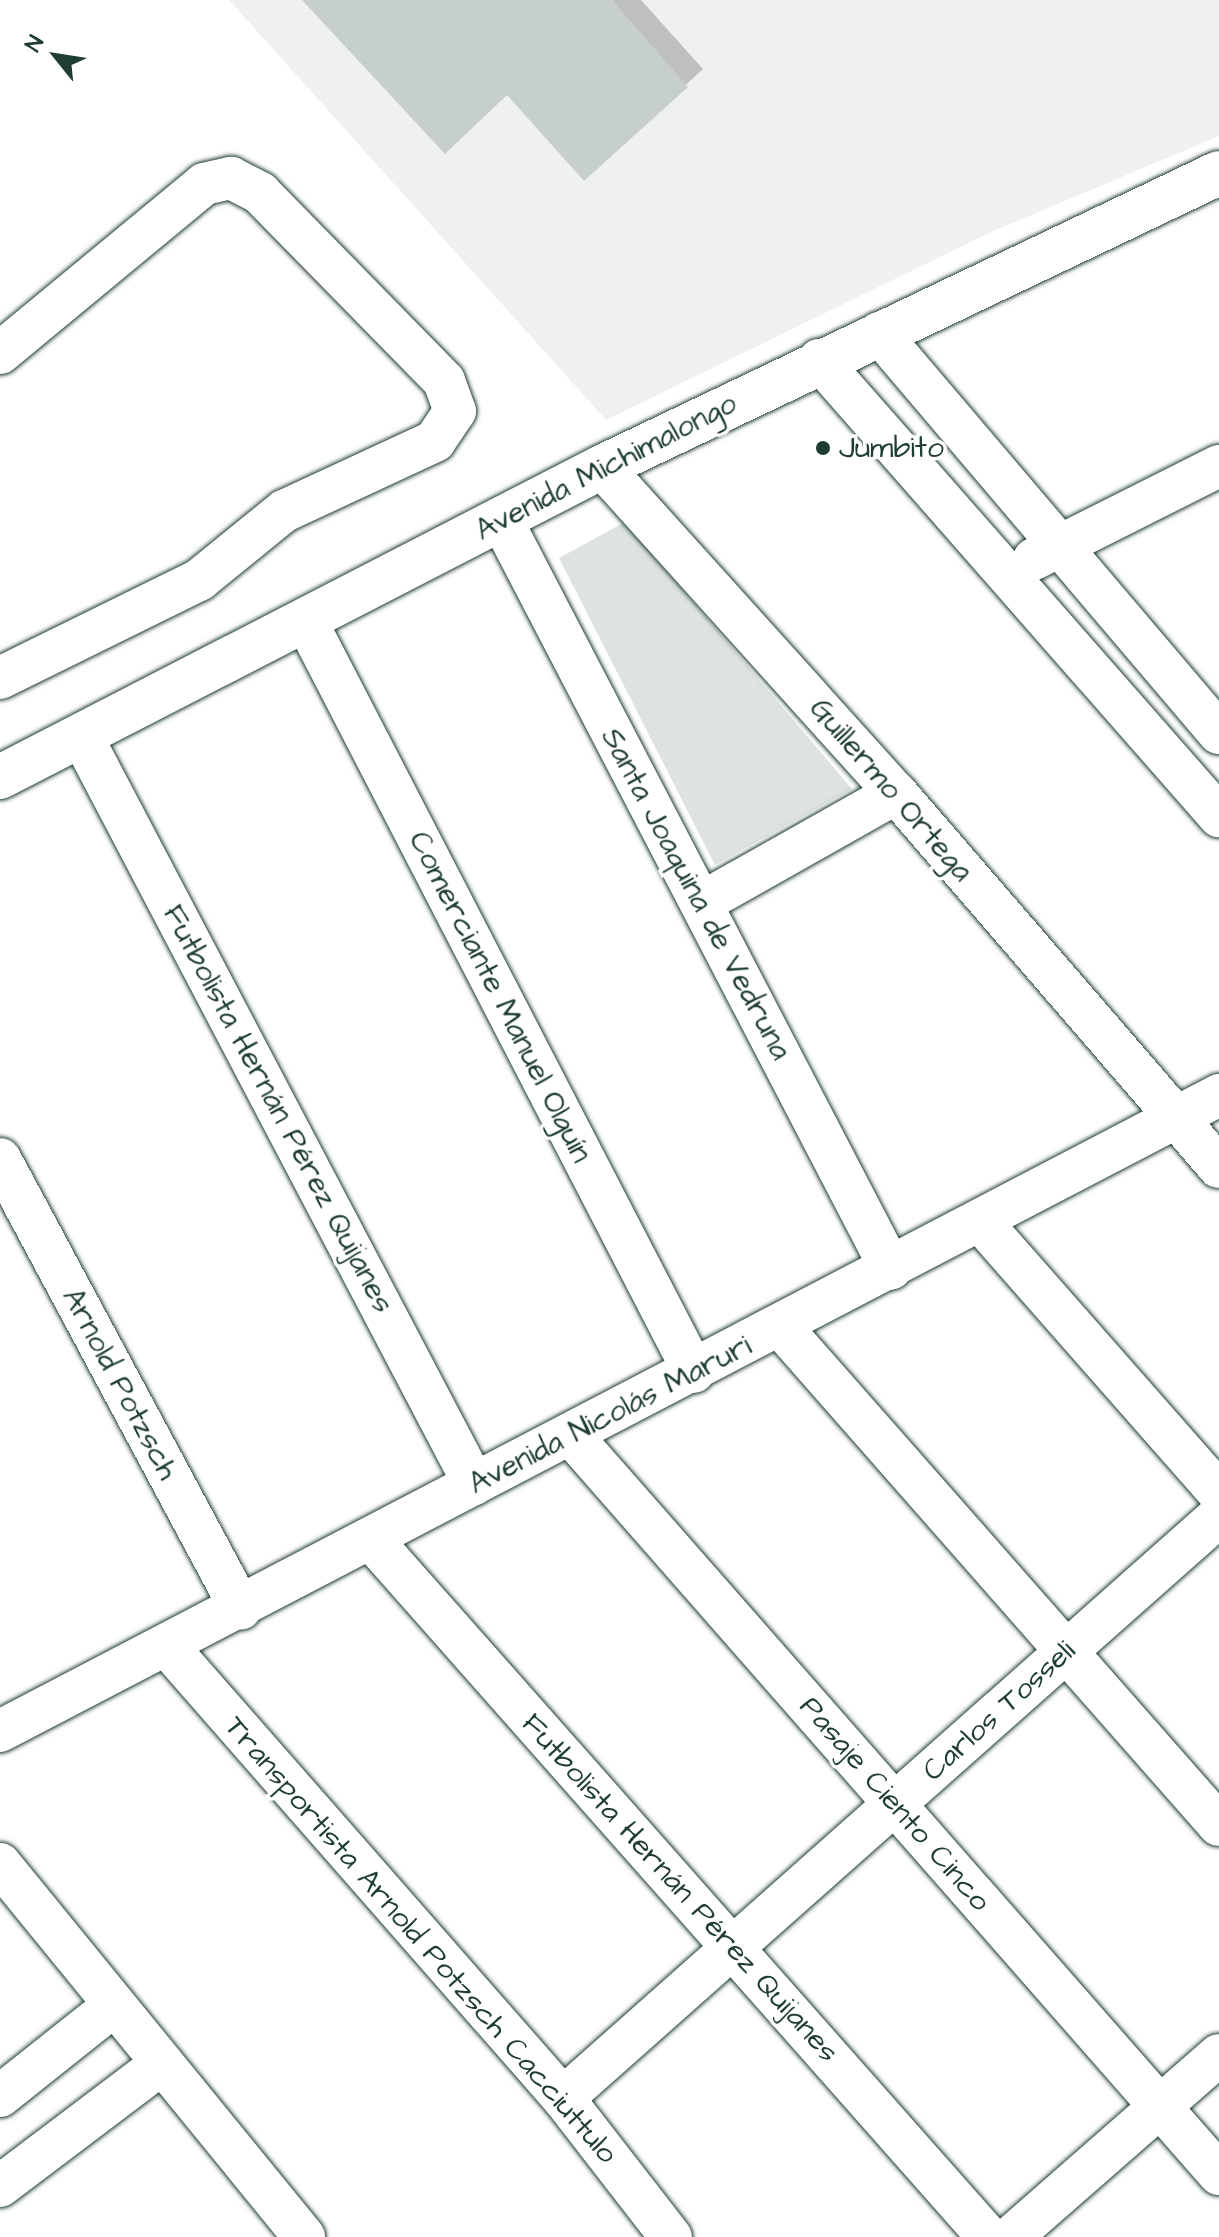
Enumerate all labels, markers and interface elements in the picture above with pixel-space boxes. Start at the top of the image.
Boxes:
north arrow [16,16,96,96]
text: N [18,30,52,57]
street label: Avenida Michimalongo [469,385,743,549]
place label: Jumbito [839,430,944,466]
marker: Jumbito [814,439,832,457]
street label: Guillermo Ortega [802,691,980,889]
street label: Santa Joaquina de Vedruna [593,722,799,1066]
street label: Comerciante Manuel Olguín [401,825,599,1169]
street label: Futbolista Hernán Pérez Quijanes [155,899,401,1319]
street label: Arnold Potzsch [54,1282,186,1486]
street label: Avenida Nicolás Maruri [463,1328,757,1502]
street label: Carlos Tosseli [915,1633,1083,1789]
street label: Pasaje Ciento Cinco [792,1689,998,1919]
street label: Futbolista Hernán Pérez Quijanes [514,1706,846,2070]
street label: Transportista Arnold Potzsch Cacciuttulo [217,1709,625,2171]

